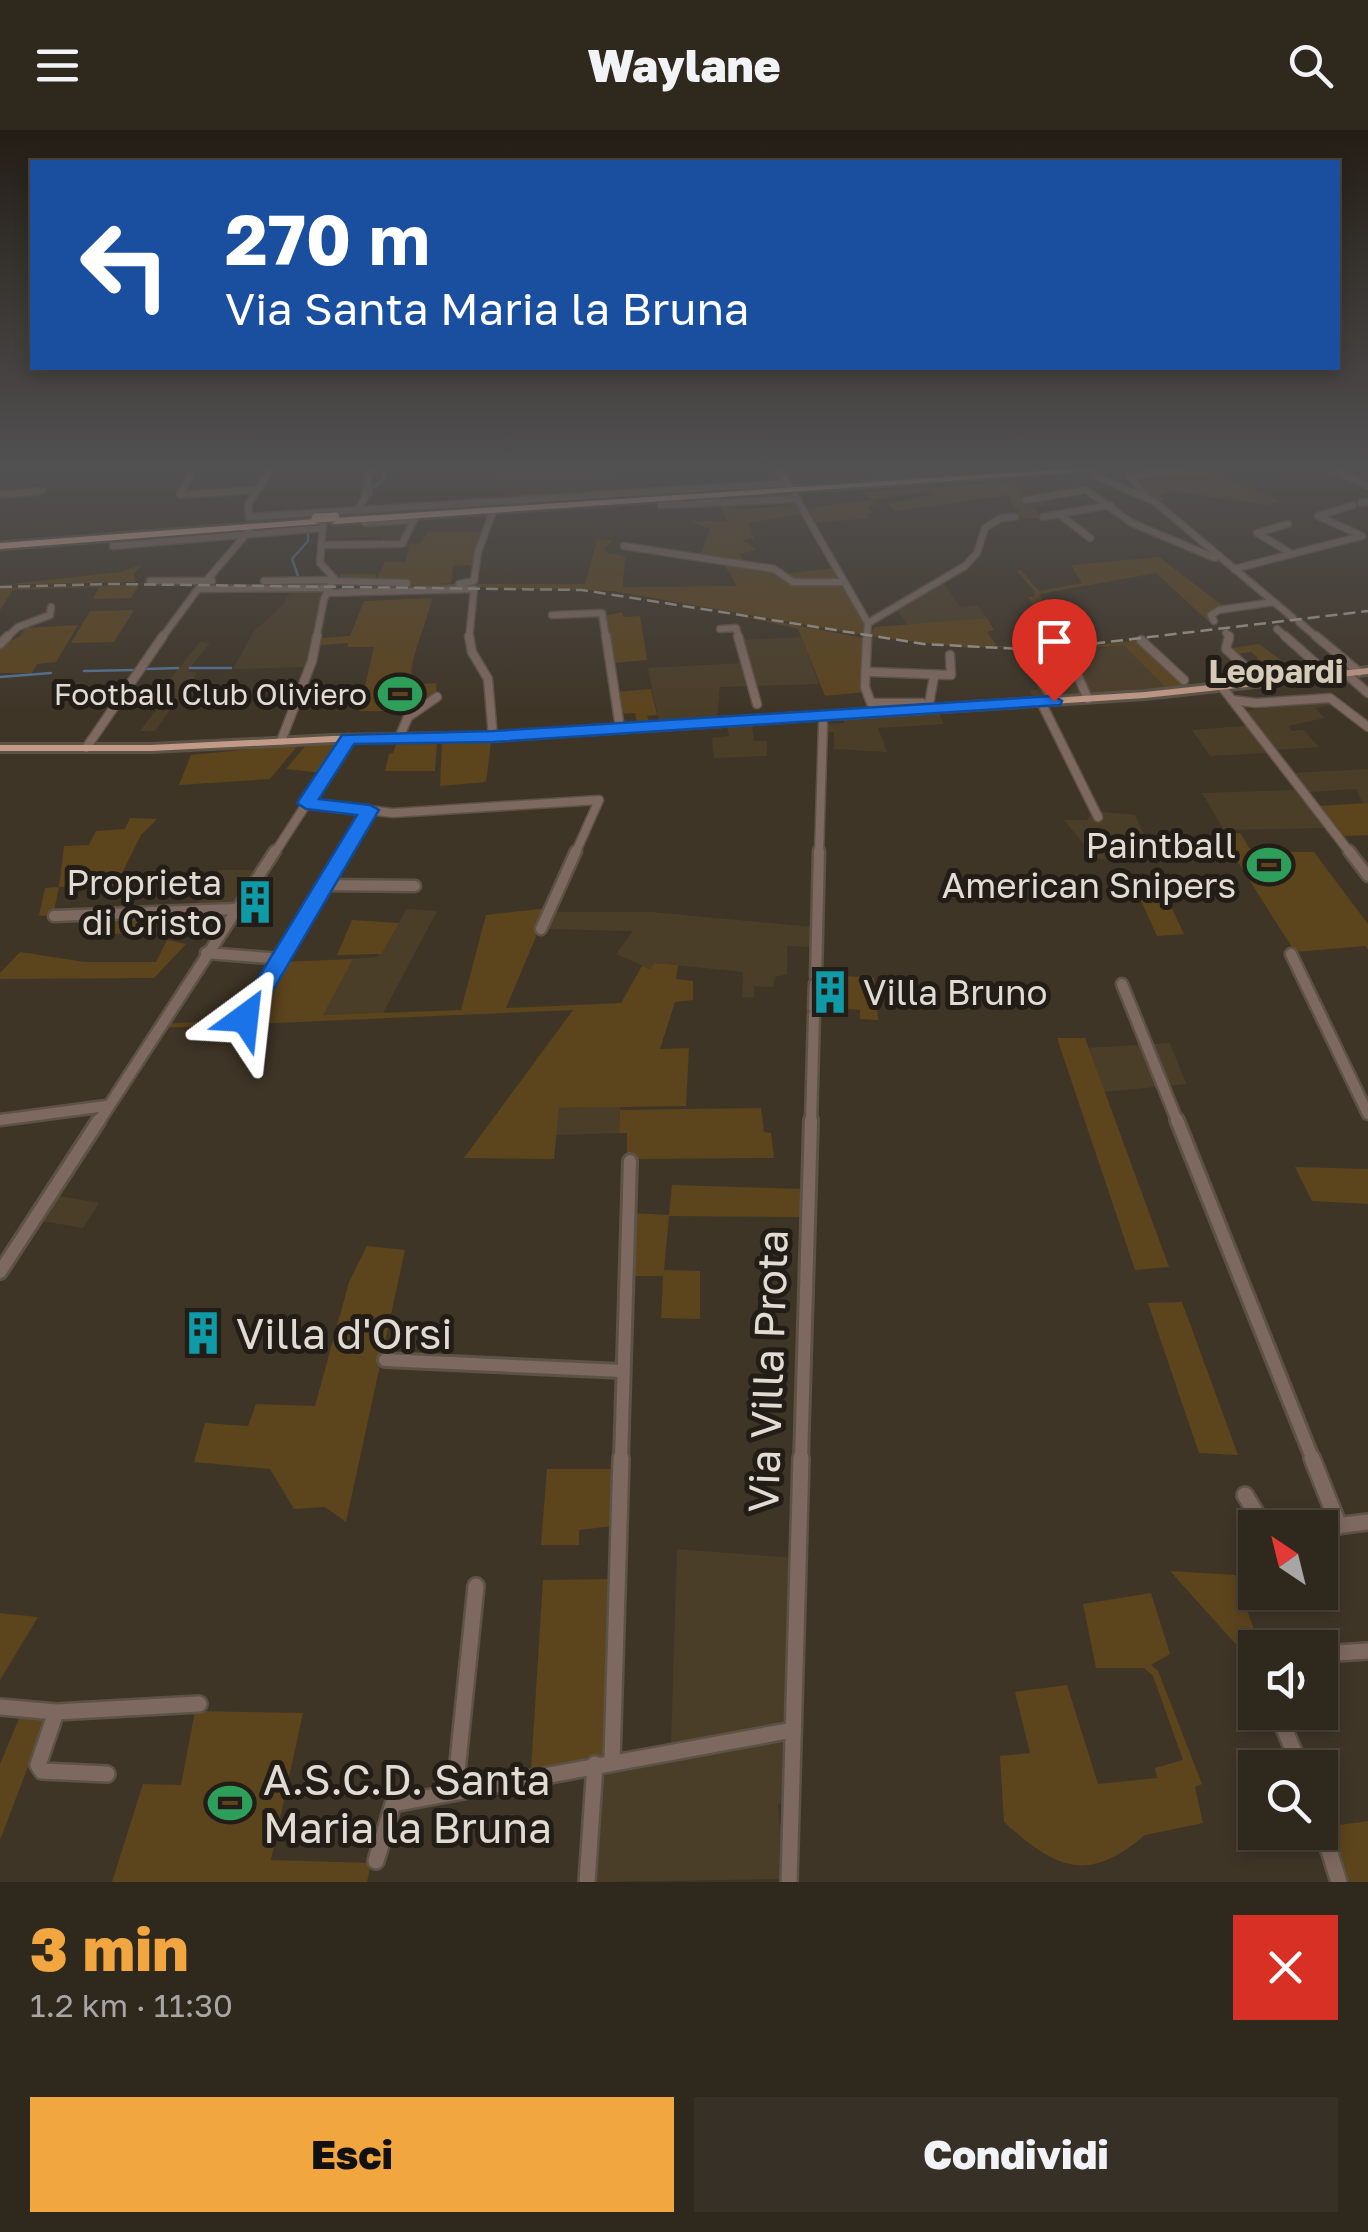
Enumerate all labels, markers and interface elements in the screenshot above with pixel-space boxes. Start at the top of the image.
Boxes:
icon: menu [30,38,85,93]
text: Waylane [587,38,781,92]
icon: search [1283,38,1338,93]
text: 270 m [225,196,430,280]
icon: left [60,200,190,330]
text: Via Santa Maria la Bruna [225,281,750,335]
pin [1012,599,1097,702]
icon: arrive [1027,614,1082,669]
district label: Leopardi [1208,652,1344,690]
sports icon: Football Club Oliviero [376,670,424,718]
place label: Football Club Oliviero [54,676,367,712]
place label: Paintball American Snipers [942,824,1236,906]
sports icon: Paintball American Snipers [1245,841,1293,889]
place label: Proprieta di Cristo [66,861,222,943]
building icon: Proprieta di Cristo [231,878,279,926]
position arrow [193,966,297,1070]
building icon: Villa Bruno [806,968,854,1016]
place label: Villa Bruno [863,971,1048,1013]
street label: Via Villa Prota [737,1229,797,1513]
place label: Villa d'Orsi [236,1308,453,1358]
building icon: Villa d'Orsi [179,1309,227,1357]
north arrow [1238,1510,1338,1610]
map controls [1238,1510,1338,1850]
button: sound [1238,1630,1338,1730]
button: search [1238,1750,1338,1850]
place label: A.S.C.D. Santa Maria la Bruna [263,1754,552,1852]
sports icon: A.S.C.D. Santa Maria la Bruna [206,1779,254,1827]
text: 3 min [30,1912,189,1984]
button: close [1233,1915,1338,2020]
text: 1.2 km · 11:30 [30,1986,233,2024]
button: Esci [30,2097,674,2212]
button: Condividi [694,2097,1338,2212]

